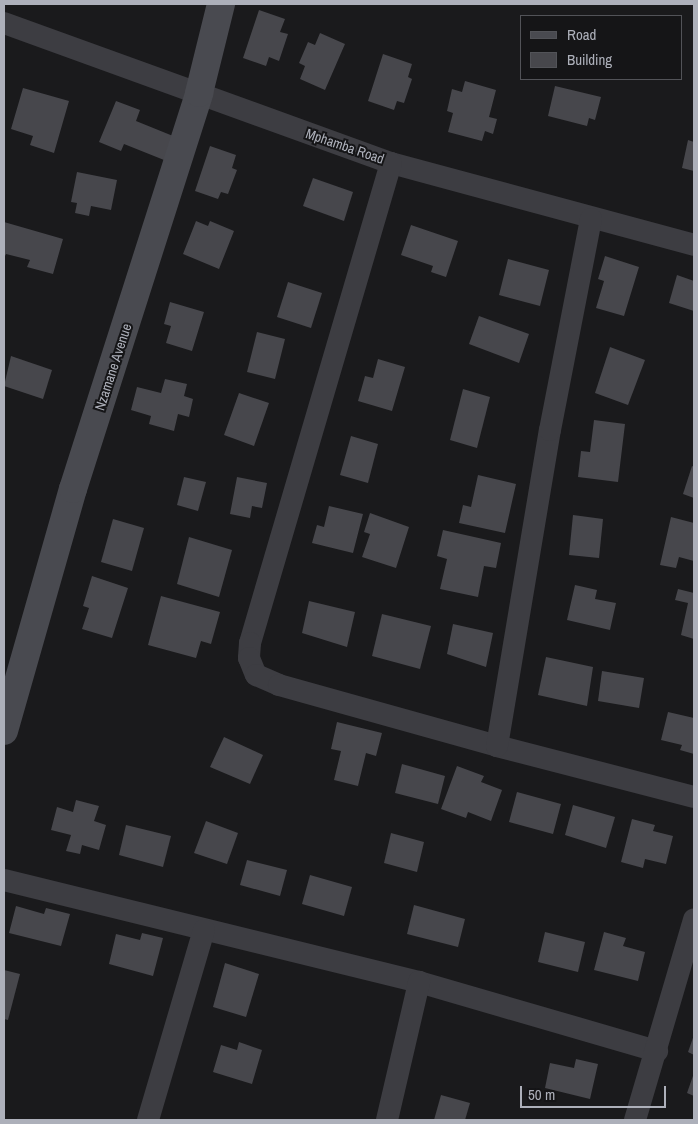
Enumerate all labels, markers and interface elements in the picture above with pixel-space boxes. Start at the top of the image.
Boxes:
legend [520,15,683,80]
text: Road [567,24,596,45]
text: Building [567,49,612,70]
street label: Mphamba Road [304,125,386,167]
street label: Nzamane Avenue [91,321,135,413]
scale bar [523,1076,669,1108]
text: 50 m [528,1084,555,1105]

